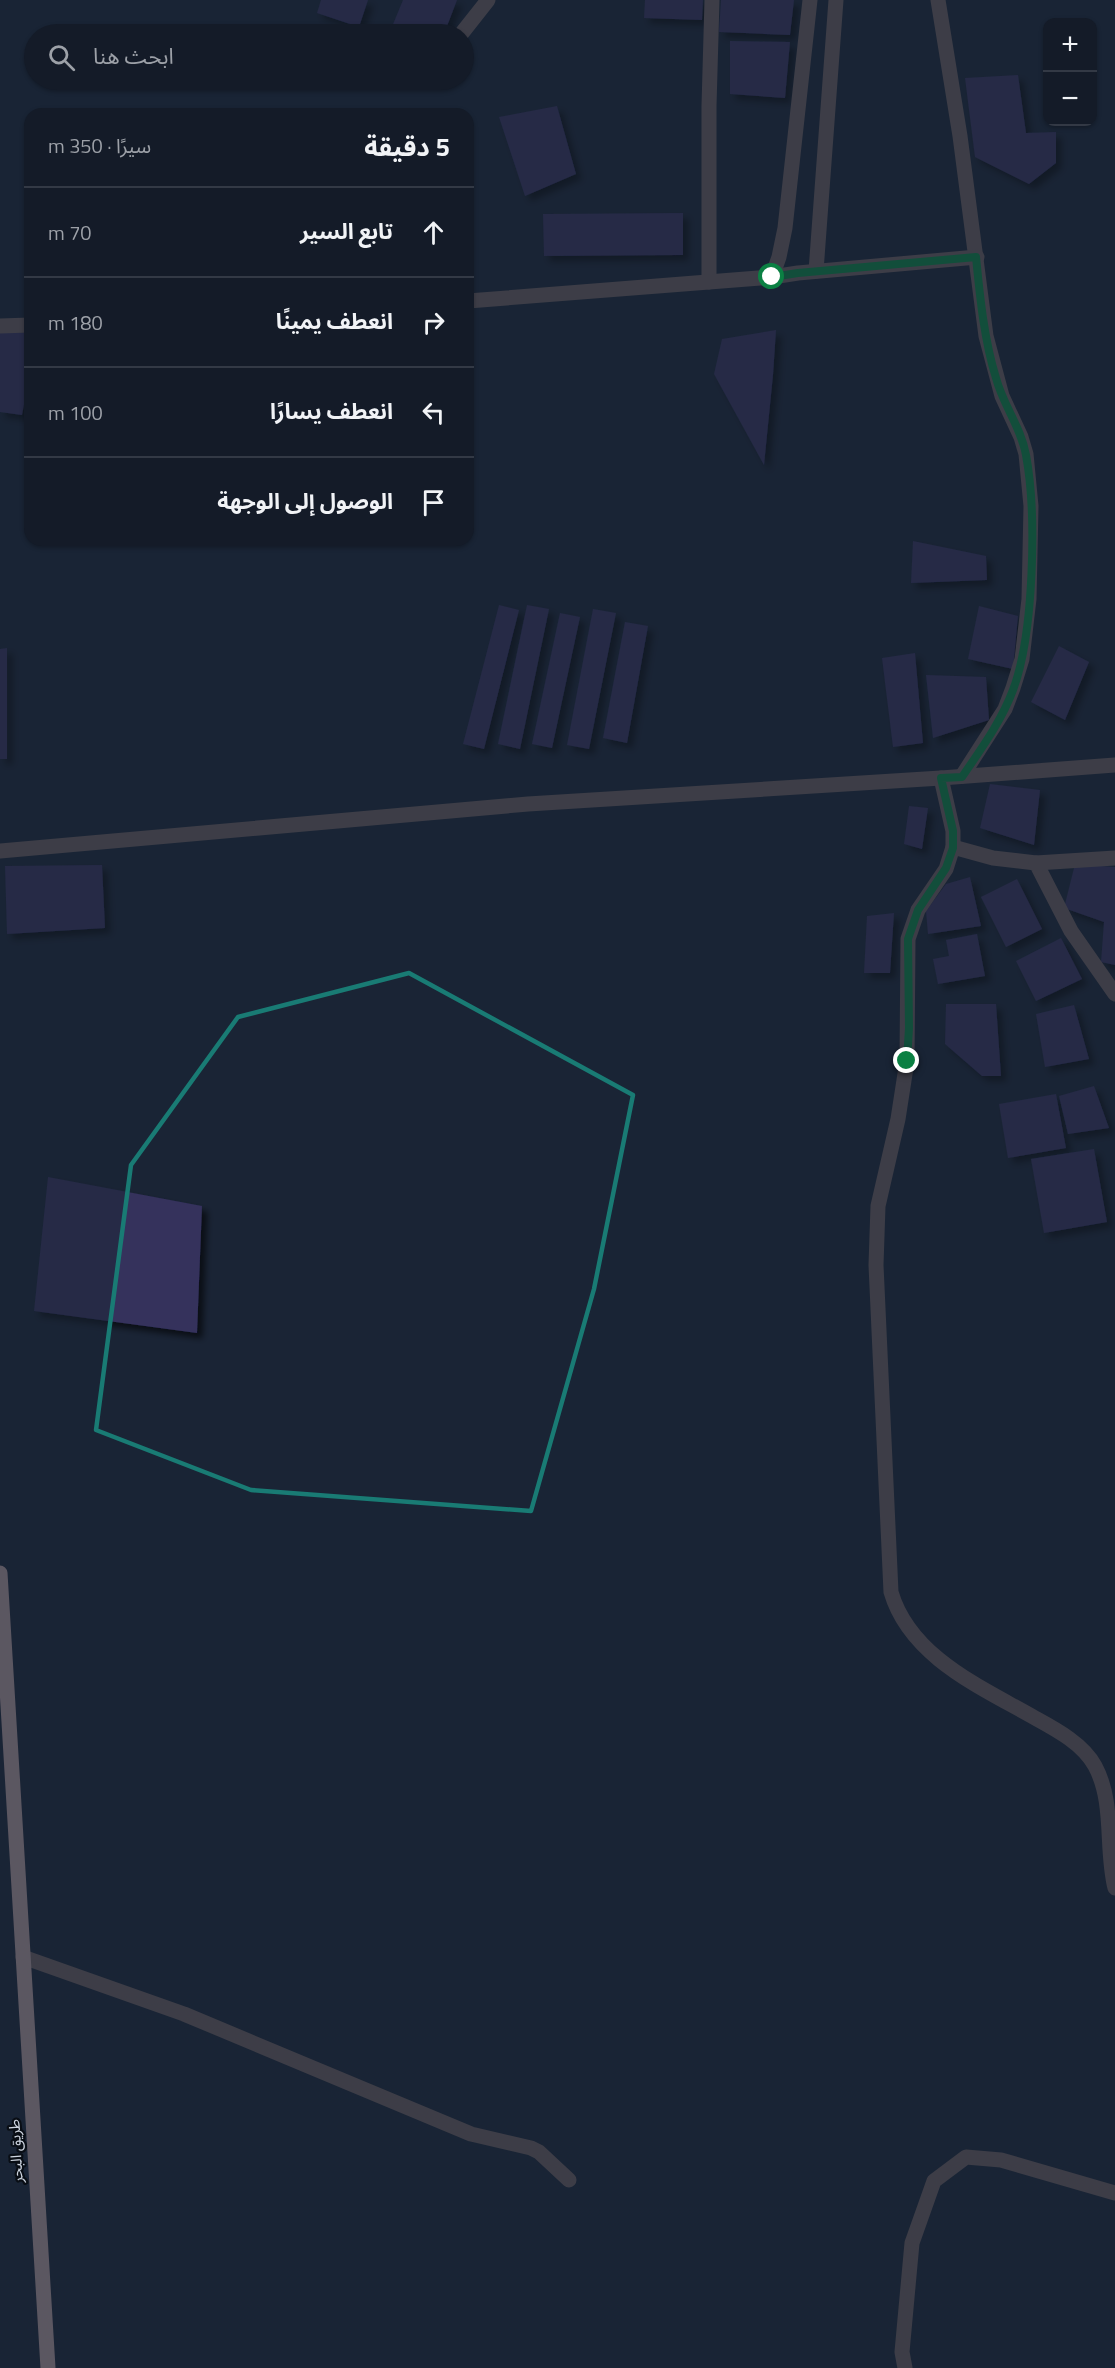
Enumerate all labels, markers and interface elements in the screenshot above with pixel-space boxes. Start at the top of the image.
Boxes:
map controls [1043,18,1097,126]
button: + [1043,18,1097,72]
search box [24,24,474,90]
text: ابحث هنا [93,39,174,73]
icon: search [45,41,78,74]
button: − [1043,72,1097,126]
text: 5 دقيقة [364,127,450,166]
text: سيرًا · 350 m [48,130,151,161]
text: تابع السير [300,214,393,248]
icon: ahead [417,216,450,249]
text: 70 m [48,217,92,248]
route start [758,263,784,289]
text: انعطف يمينًا [276,304,393,338]
icon: right [417,306,450,339]
text: 180 m [48,307,103,338]
text: انعطف يسارًا [270,394,393,428]
icon: left [417,396,450,429]
text: 100 m [48,397,103,428]
text: الوصول إلى الوجهة [217,484,393,518]
icon: arrive [417,486,450,519]
route end [893,1047,919,1073]
street label: طريق البحر [2,2119,29,2184]

